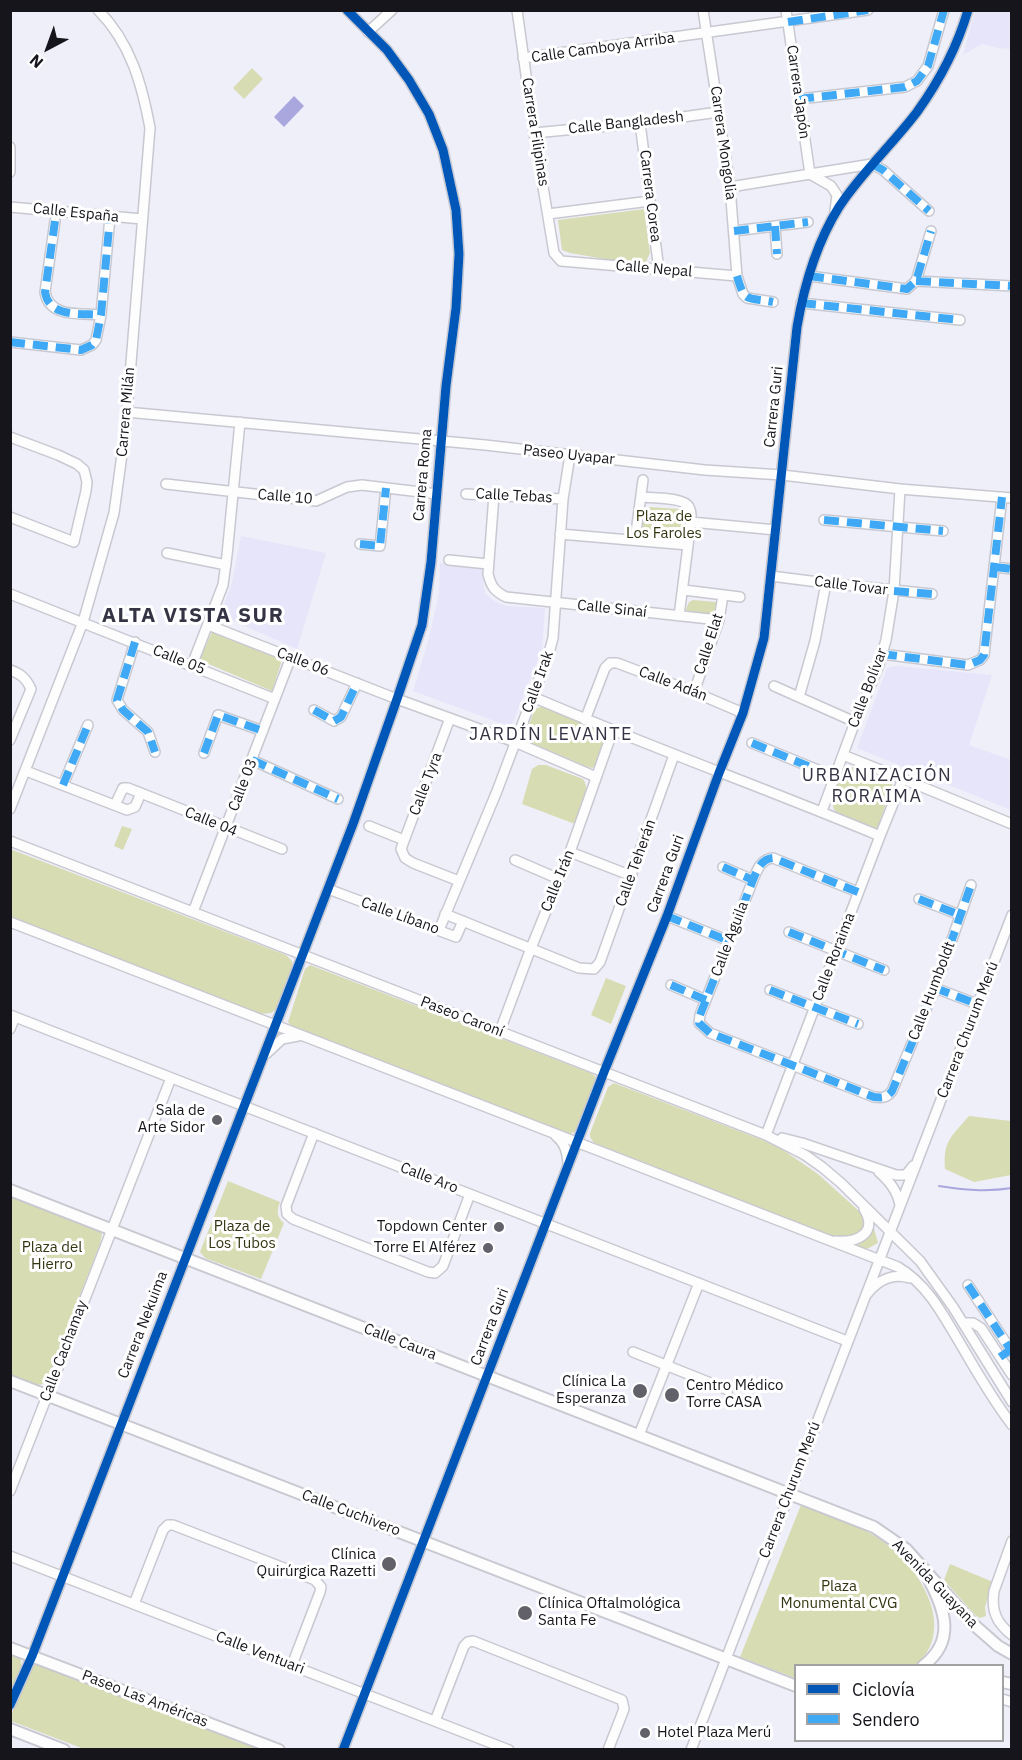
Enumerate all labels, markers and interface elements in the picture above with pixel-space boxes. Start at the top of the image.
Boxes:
north arrow [18,18,78,78]
street label: Calle Camboya Arriba [530,29,676,67]
street label: Carrera Japón [782,44,814,140]
text: N [25,50,47,73]
street label: Carrera Filipinas [518,76,552,188]
street label: Carrera Mongolia [706,85,740,201]
street label: Calle Bangladesh [567,108,685,138]
street label: Carrera Corea [635,149,665,243]
street label: Calle España [32,200,120,226]
street label: Calle Nepal [615,257,693,281]
street label: Carrera Guri [761,365,787,449]
street label: Carrera Milán [113,366,139,458]
street label: Carrera Roma [410,428,436,522]
street label: Paseo Uyapar [522,441,616,469]
street label: Calle Tebas [475,485,553,507]
street label: Calle 10 [257,486,313,508]
park label: Plaza de Los Faroles [626,508,702,543]
street label: Calle Tovar [813,573,889,599]
street label: Calle Sinaí [576,596,648,622]
district label: ALTA VISTA SUR [102,603,284,629]
street label: Calle Elat [691,611,727,677]
street label: Calle 05 [150,641,208,679]
street label: Calle 06 [274,644,332,680]
street label: Calle Bolívar [845,646,891,730]
street label: Calle Irak [519,649,557,715]
street label: Calle Adán [636,663,710,705]
district label: JARDÍN LEVANTE [469,724,633,746]
street label: Calle Tyra [406,750,446,818]
street label: Calle 03 [225,756,261,814]
district label: URBANIZACIÓN RORAIMA [802,765,952,808]
street label: Calle 04 [182,803,240,841]
street label: Calle Teherán [612,817,660,909]
street label: Carrera Guri [644,833,688,915]
street label: Calle Irán [537,847,579,915]
street label: Calle Líbano [358,894,442,938]
street label: Calle Aguila [707,899,753,979]
street label: Calle Roraima [809,910,859,1004]
street label: Calle Humboldt [905,939,959,1043]
street label: Carrera Churum Merú [934,959,1002,1101]
street label: Paseo Caroní [418,993,506,1041]
place label: Sala de Arte Sidor [138,1102,205,1137]
marker: Sala de Arte Sidor [210,1113,224,1127]
street label: Calle Aro [397,1159,461,1197]
park label: Plaza de Los Tubos [208,1218,276,1253]
place label: Topdown Center [377,1218,487,1236]
marker: Topdown Center [492,1220,506,1234]
park label: Plaza del Hierro [22,1239,82,1274]
place label: Torre El Alférez [374,1239,476,1257]
marker: Torre El Alférez [481,1241,495,1255]
street label: Carrera Nekuima [114,1269,172,1381]
street label: Carrera Guri [467,1286,513,1368]
street label: Calle Cachamay [36,1298,92,1404]
street label: Calle Caura [361,1320,439,1364]
place label: Clínica La Esperanza [556,1373,626,1408]
place label: Centro Médico Torre CASA [686,1377,783,1412]
marker: Clínica La Esperanza [631,1382,649,1400]
marker: Centro Médico Torre CASA [663,1386,681,1404]
street label: Carrera Churum Merú [756,1419,824,1561]
street label: Calle Cuchivero [299,1486,403,1540]
street label: Avenida Guayana [888,1536,982,1632]
place label: Clínica Quirúrgica Razetti [257,1546,376,1581]
marker: Clínica Quirúrgica Razetti [380,1555,398,1573]
park label: Plaza Monumental CVG [780,1578,898,1613]
place label: Clínica Oftalmológica Santa Fe [538,1595,681,1630]
marker: Clínica Oftalmológica Santa Fe [516,1604,534,1622]
street label: Calle Ventuari [213,1628,307,1678]
legend [794,1664,1004,1742]
street label: Paseo Las Américas [79,1667,211,1731]
text: Ciclovía [852,1678,915,1701]
text: Sendero [852,1708,919,1731]
place label: Hotel Plaza Merú [657,1724,771,1742]
marker: Hotel Plaza Merú [638,1726,652,1740]

